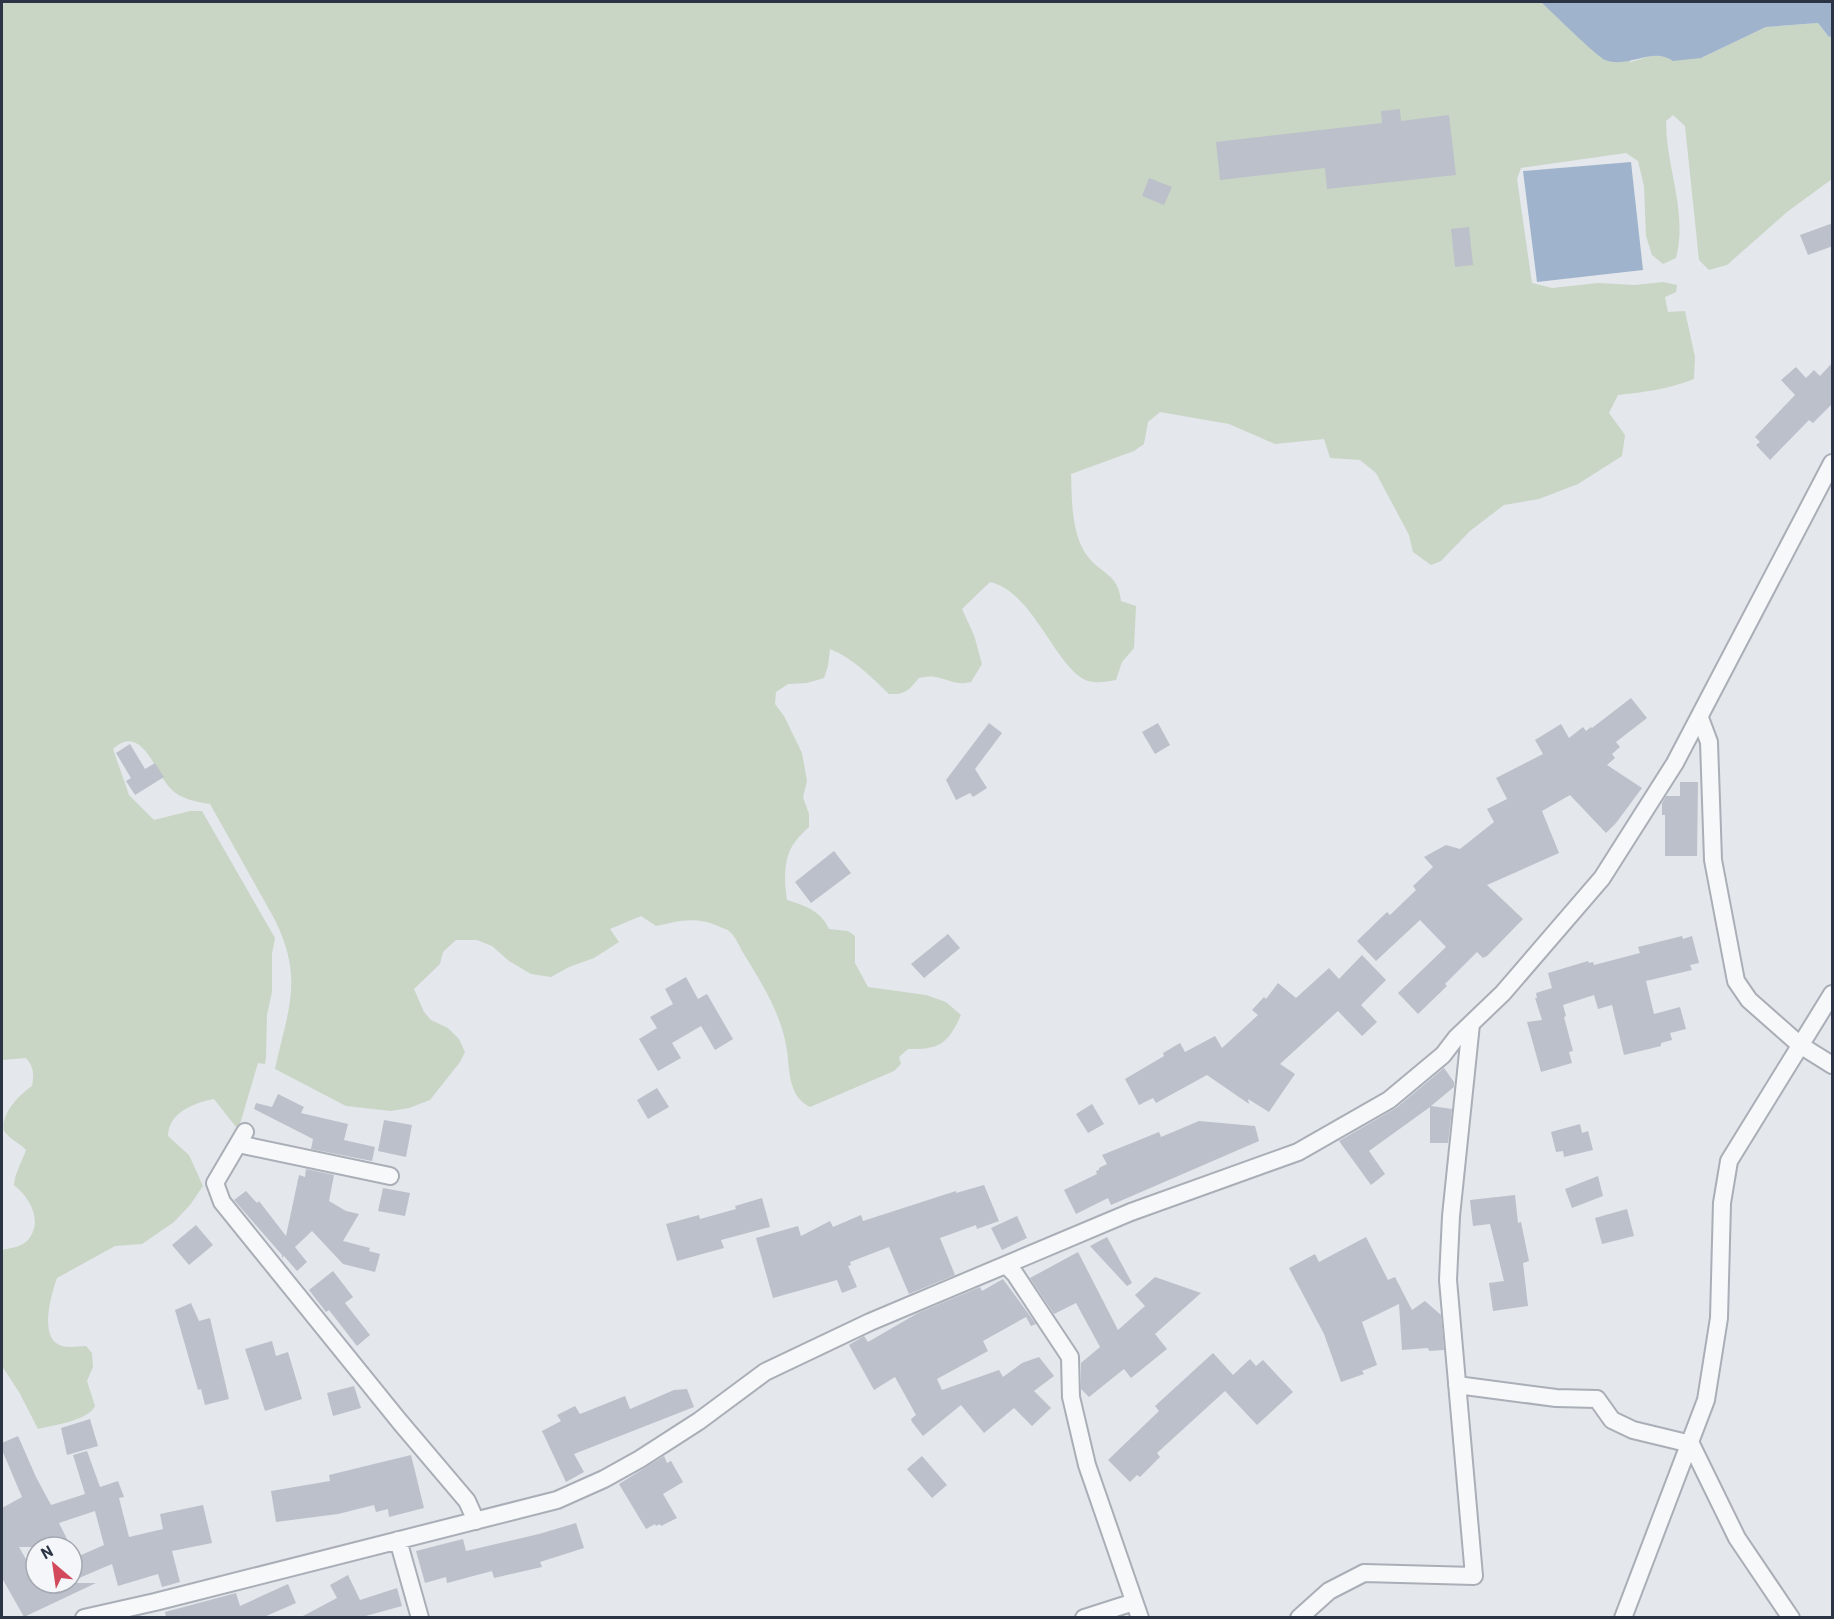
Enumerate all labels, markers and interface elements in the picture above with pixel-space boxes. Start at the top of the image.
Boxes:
north arrow [24,1535,84,1595]
text: N [37,1541,56,1562]

